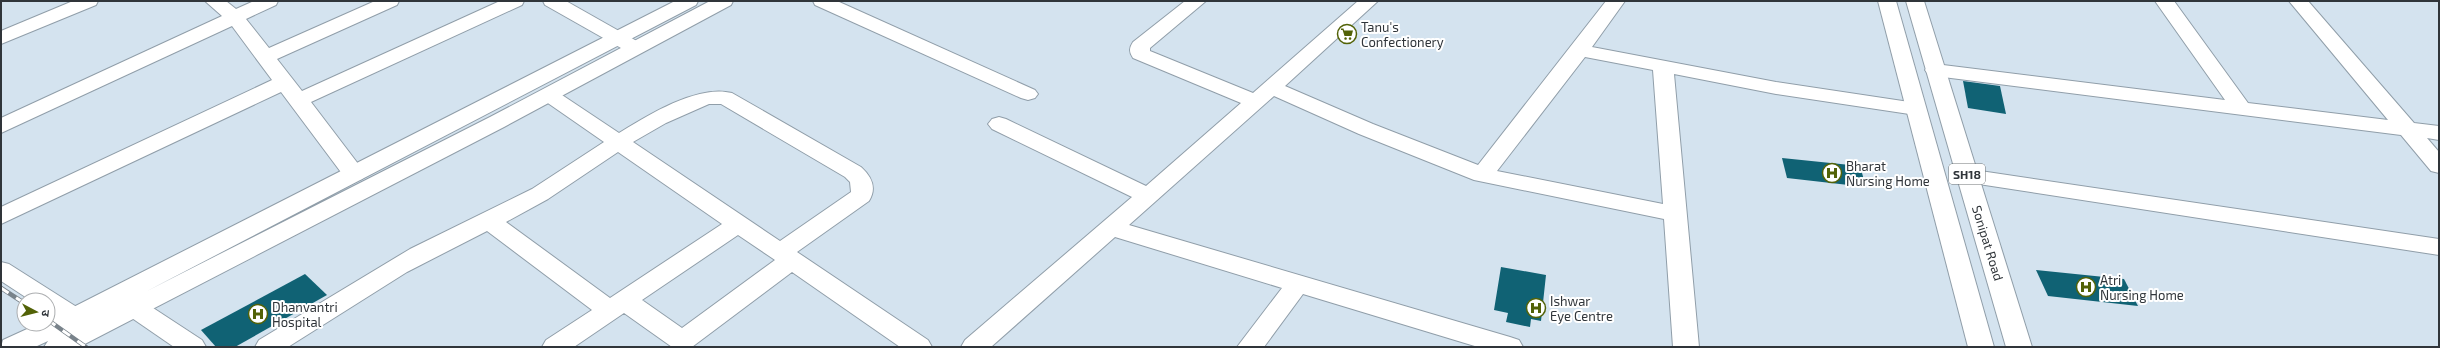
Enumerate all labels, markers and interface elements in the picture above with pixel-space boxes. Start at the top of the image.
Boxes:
place label: Tanu's Confectionery [1361,19,1444,50]
supermarket icon: Tanu's Confectionery [1336,23,1358,45]
place label: Bharat Nursing Home [1846,158,1930,189]
hospital icon: Bharat Nursing Home [1821,162,1843,184]
road number: SH18 [1949,164,1985,184]
street label: Sonipat Road [1969,203,2007,283]
place label: Atri Nursing Home [2100,272,2184,303]
hospital icon: Atri Nursing Home [2075,276,2097,298]
north arrow [16,292,56,332]
place label: Ishwar Eye Centre [1550,293,1613,324]
hospital icon: Ishwar Eye Centre [1525,297,1547,319]
place label: Dhanvantri Hospital [272,299,338,330]
hospital icon: Dhanvantri Hospital [247,303,269,325]
text: उ [40,309,53,318]

